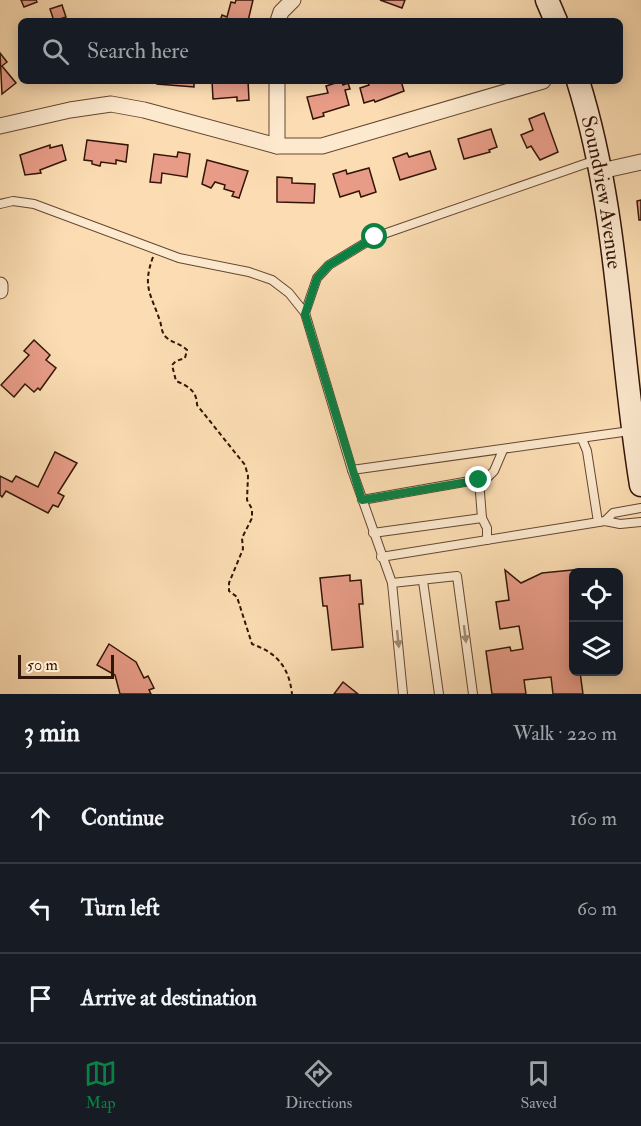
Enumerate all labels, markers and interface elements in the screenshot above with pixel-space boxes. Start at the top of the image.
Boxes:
search box [18,18,623,84]
icon: search [39,35,72,68]
text: Search here [87,37,189,65]
street label: Soundview Avenue [575,113,629,271]
route start [361,223,387,249]
route end [465,466,491,492]
map controls [569,568,623,676]
button: locate [569,568,623,622]
button: layers [569,622,623,676]
one-way arrow [460,624,469,643]
one-way arrow [393,629,403,648]
scale bar [18,652,114,680]
text: 50 m [27,655,58,675]
text: 3 min [24,717,80,749]
text: Walk · 220 m [513,721,617,746]
icon: ahead [24,802,57,835]
text: Continue [81,804,164,832]
text: 160 m [570,806,617,831]
icon: left [24,892,57,925]
text: Turn left [81,894,160,922]
text: 60 m [577,896,617,921]
icon: arrive [24,982,57,1015]
text: Arrive at destination [81,984,257,1012]
tab: Map [84,1057,117,1113]
tab: Directions [285,1057,352,1113]
tab: Saved [520,1057,557,1113]

